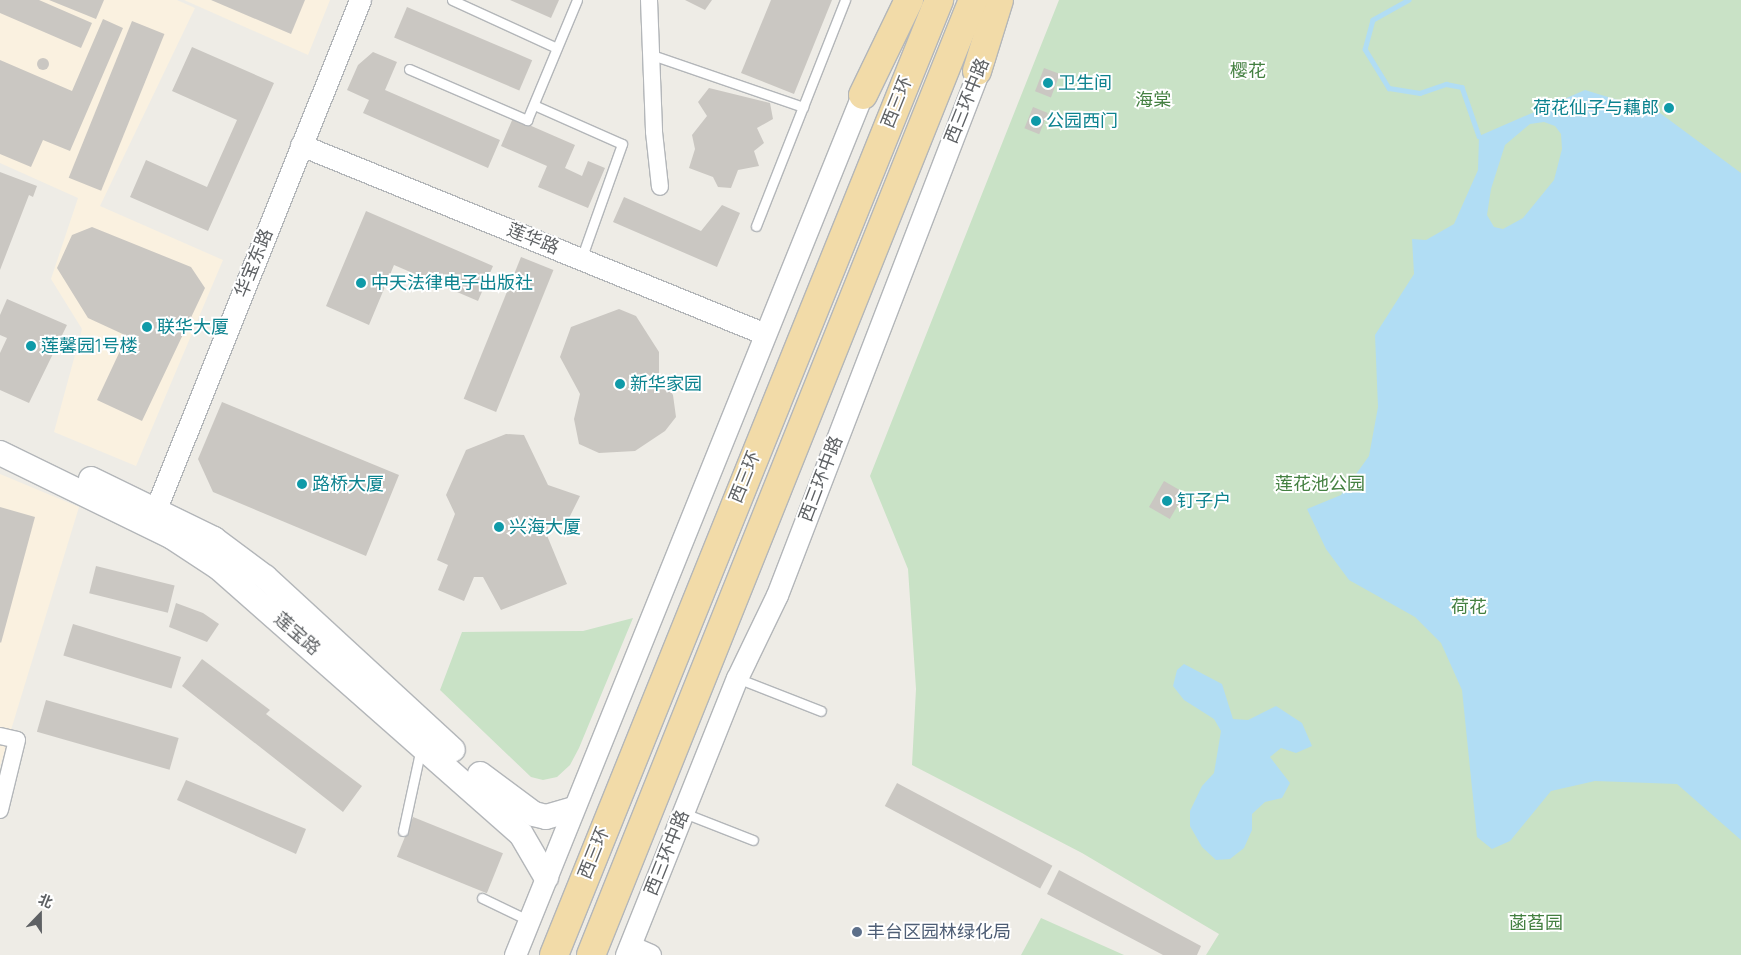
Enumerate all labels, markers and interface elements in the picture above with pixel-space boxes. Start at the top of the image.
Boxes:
street label: 西三环中路 [940,55,994,147]
park label: 樱花 [1230,60,1266,82]
place label: 卫生间 [1058,72,1112,94]
street label: 西三环 [877,73,917,131]
marker: 卫生间 [1042,77,1054,89]
park label: 海棠 [1135,89,1171,111]
place label: 荷花仙子与藕郎 [1533,97,1659,119]
marker: 荷花仙子与藕郎 [1663,102,1675,114]
place label: 公园西门 [1046,110,1118,132]
marker: 公园西门 [1030,115,1042,127]
street label: 莲华路 [504,219,562,259]
street label: 华宝东路 [231,226,277,300]
place label: 中天法律电子出版社 [371,272,533,294]
marker: 中天法律电子出版社 [355,277,367,289]
place label: 联华大厦 [157,316,229,338]
marker: 联华大厦 [141,321,153,333]
place label: 莲馨园1号楼 [41,335,138,357]
marker: 莲馨园1号楼 [25,340,37,352]
place label: 新华家园 [630,373,702,395]
marker: 新华家园 [614,378,626,390]
street label: 西三环中路 [795,433,847,525]
street label: 西三环 [725,448,765,506]
place label: 路桥大厦 [312,473,384,495]
park label: 莲花池公园 [1275,473,1365,495]
marker: 路桥大厦 [296,478,308,490]
place label: 钉子户 [1177,490,1231,512]
marker: 钉子户 [1161,495,1173,507]
place label: 兴海大厦 [509,516,581,538]
marker: 兴海大厦 [493,521,505,533]
park label: 荷花 [1451,596,1487,618]
street label: 莲宝路 [270,608,324,660]
street label: 西三环中路 [640,807,694,899]
street label: 西三环 [574,824,614,882]
north arrow [15,890,65,940]
text: 北 [36,890,55,912]
park label: 菡萏园 [1509,912,1563,934]
place label: 丰台区园林绿化局 [867,921,1011,943]
marker: 丰台区园林绿化局 [851,926,863,938]

